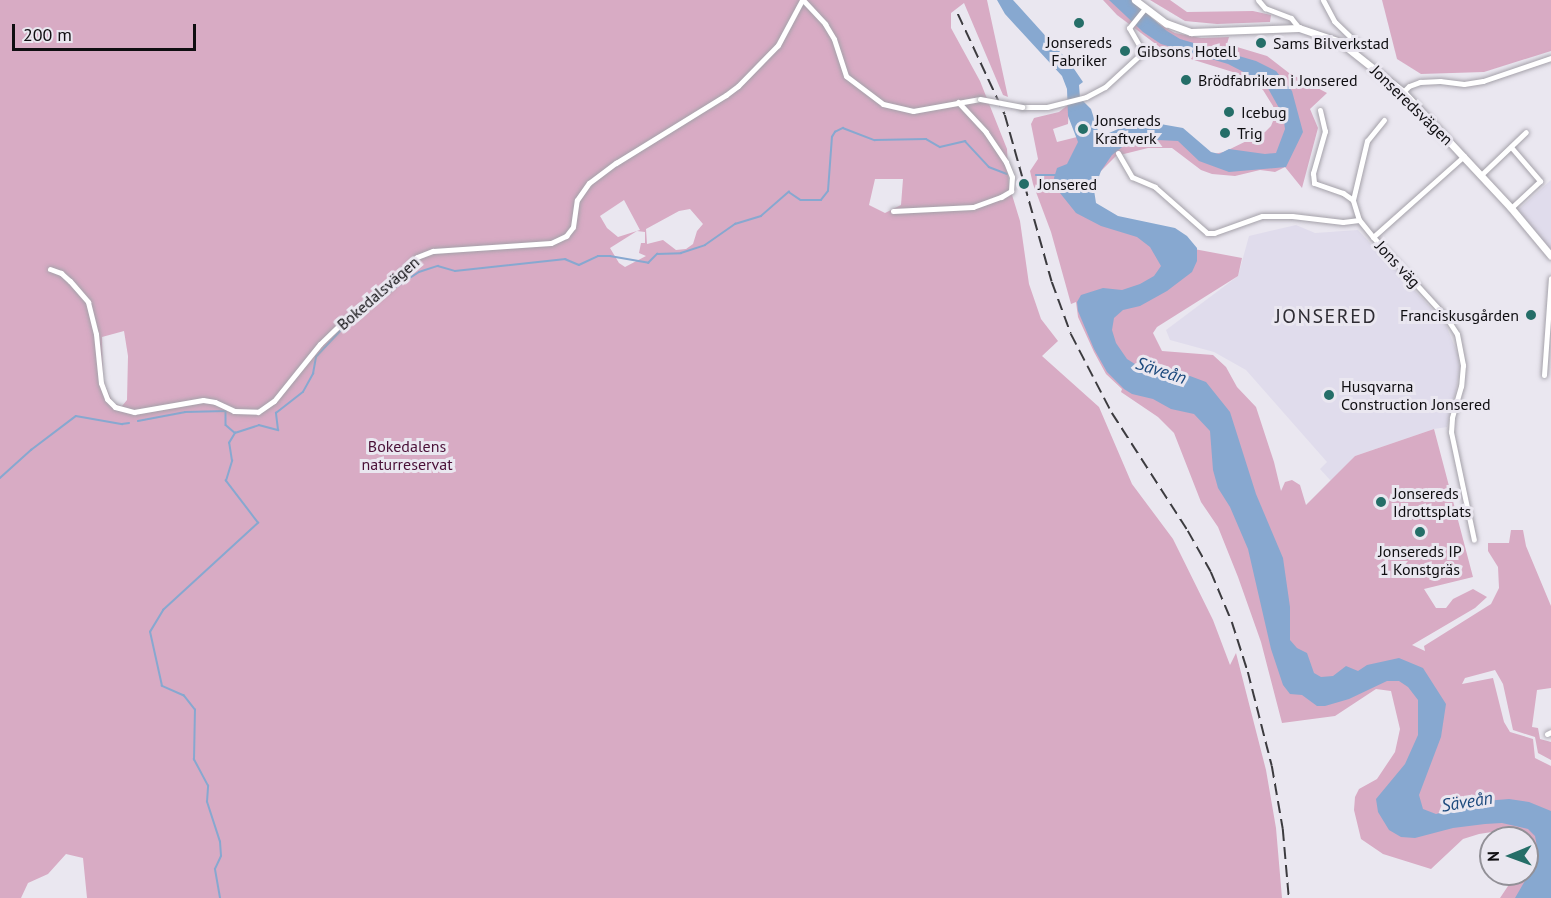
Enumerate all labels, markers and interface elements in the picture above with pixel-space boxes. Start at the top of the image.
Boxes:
scale bar [15,12,200,50]
marker: Jonsereds Fabriker [1072,16,1086,30]
text: 200 m [23,23,72,46]
place label: Jonsereds Fabriker [1046,32,1112,70]
place label: Sams Bilverkstad [1273,33,1389,53]
marker: Sams Bilverkstad [1254,36,1268,50]
place label: Gibsons Hotell [1137,41,1237,61]
marker: Gibsons Hotell [1118,44,1132,58]
street label: Jonseredsvägen [1367,61,1457,149]
place label: Brödfabriken i Jonsered [1198,70,1358,90]
marker: Brödfabriken i Jonsered [1179,73,1193,87]
place label: Icebug [1241,102,1286,122]
marker: Icebug [1222,105,1236,119]
place label: Jonsereds Kraftverk [1095,110,1161,148]
marker: Jonsereds Kraftverk [1076,122,1090,136]
place label: Trig [1237,123,1263,143]
marker: Trig [1218,126,1232,140]
place label: Jonsered [1038,174,1097,194]
marker: Jonsered [1015,175,1033,193]
street label: Jons väg [1371,237,1425,291]
street label: Bokedalsvägen [333,252,423,334]
district label: JONSERED [1275,304,1377,328]
place label: Franciskusgården [1400,305,1519,325]
marker: Franciskusgården [1524,308,1538,322]
water label: Säveån [1133,353,1189,389]
place label: Husqvarna Construction Jonsered [1341,376,1491,414]
marker: Husqvarna Construction Jonsered [1322,388,1336,402]
park label: Bokedalens naturreservat [361,436,453,474]
place label: Jonsereds Idrottsplats [1393,483,1471,521]
marker: Jonsereds Idrottsplats [1374,495,1388,509]
marker: Jonsereds IP 1 Konstgräs [1413,525,1427,539]
place label: Jonsereds IP 1 Konstgräs [1378,541,1462,579]
water label: Säveån [1440,787,1494,817]
north arrow [1479,826,1539,886]
text: N [1483,851,1503,862]

